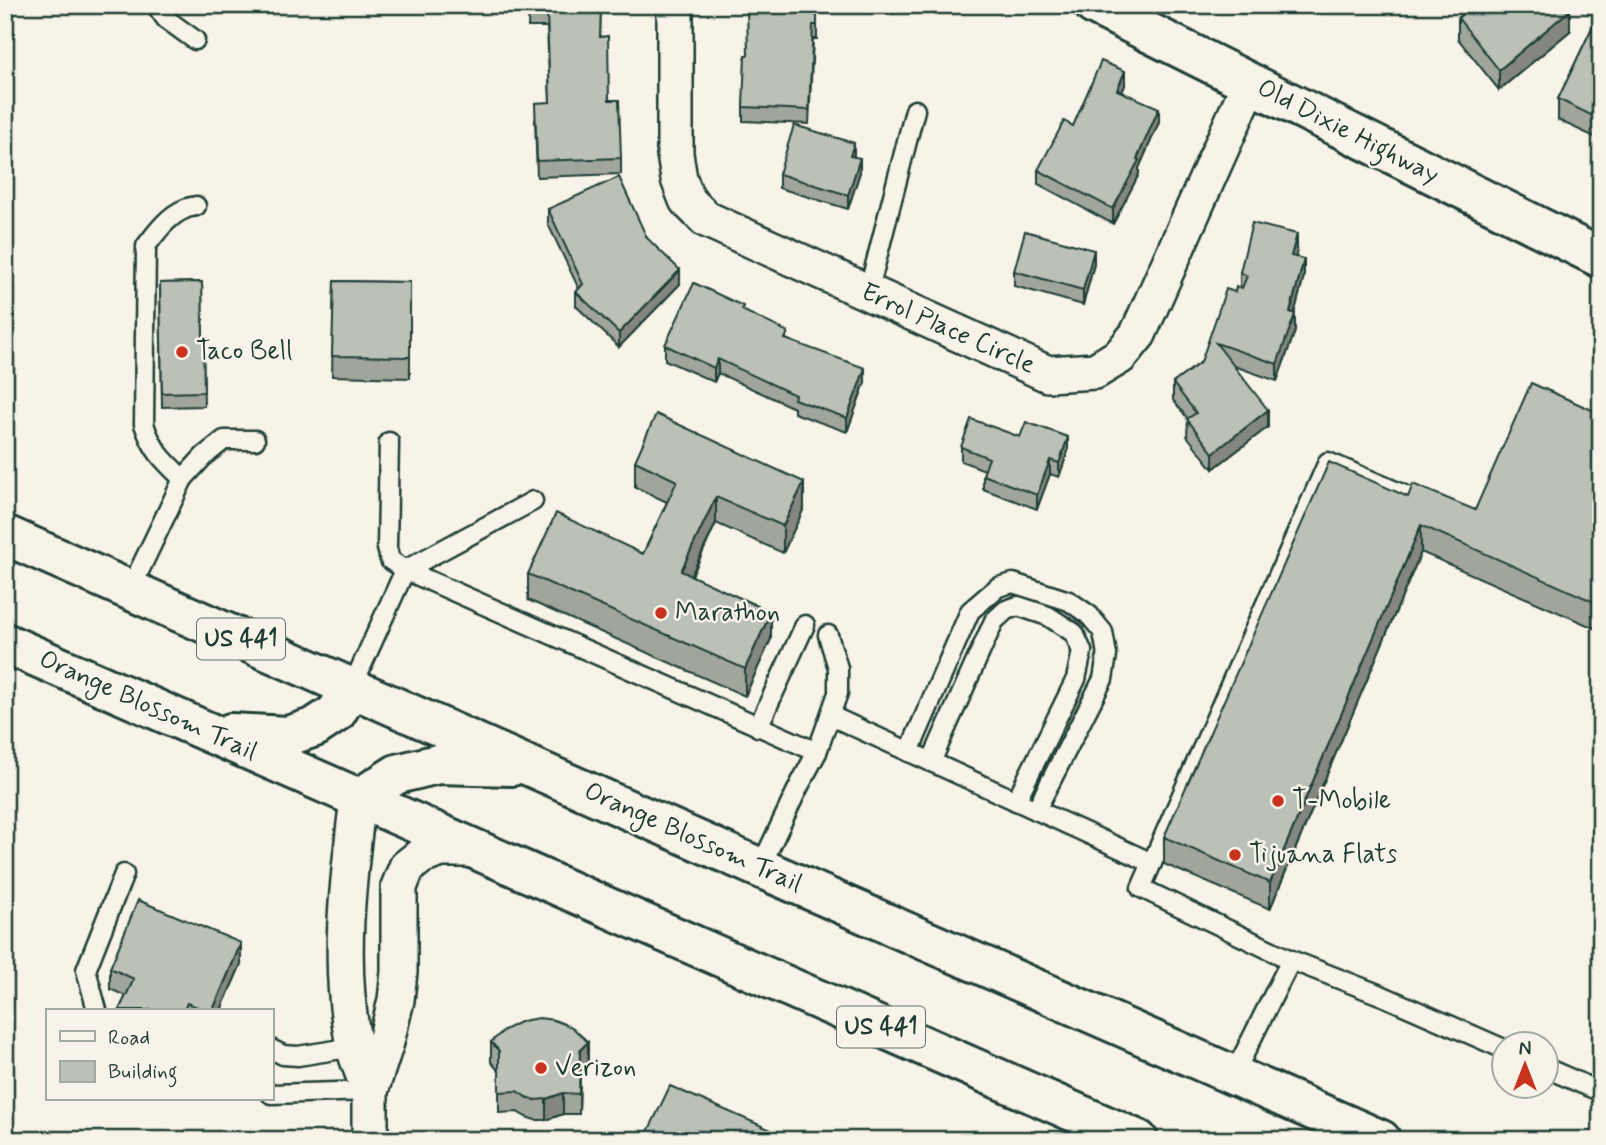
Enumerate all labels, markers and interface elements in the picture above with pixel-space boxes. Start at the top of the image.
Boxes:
street label: Old Dixie Highway [1250,71,1445,195]
street label: Errol Place Circle [856,275,1041,383]
place label: Taco Bell [196,335,293,369]
marker: Taco Bell [174,344,190,360]
place label: Marathon [675,596,780,630]
marker: Marathon [653,605,669,621]
road number: US 441 [197,618,285,660]
street label: Orange Blossom Trail [33,643,262,771]
street label: Orange Blossom Trail [578,775,807,903]
place label: T-Mobile [1292,784,1391,818]
marker: T-Mobile [1270,793,1286,809]
place label: Tijuana Flats [1249,838,1397,872]
marker: Tijuana Flats [1227,847,1243,863]
road number: US 441 [837,1007,925,1048]
legend [46,1009,273,1100]
text: Road [108,1024,150,1052]
north arrow [1490,1030,1560,1100]
text: N [1519,1037,1531,1062]
place label: Verizon [555,1051,636,1085]
text: Building [108,1058,178,1088]
marker: Verizon [533,1060,549,1076]

